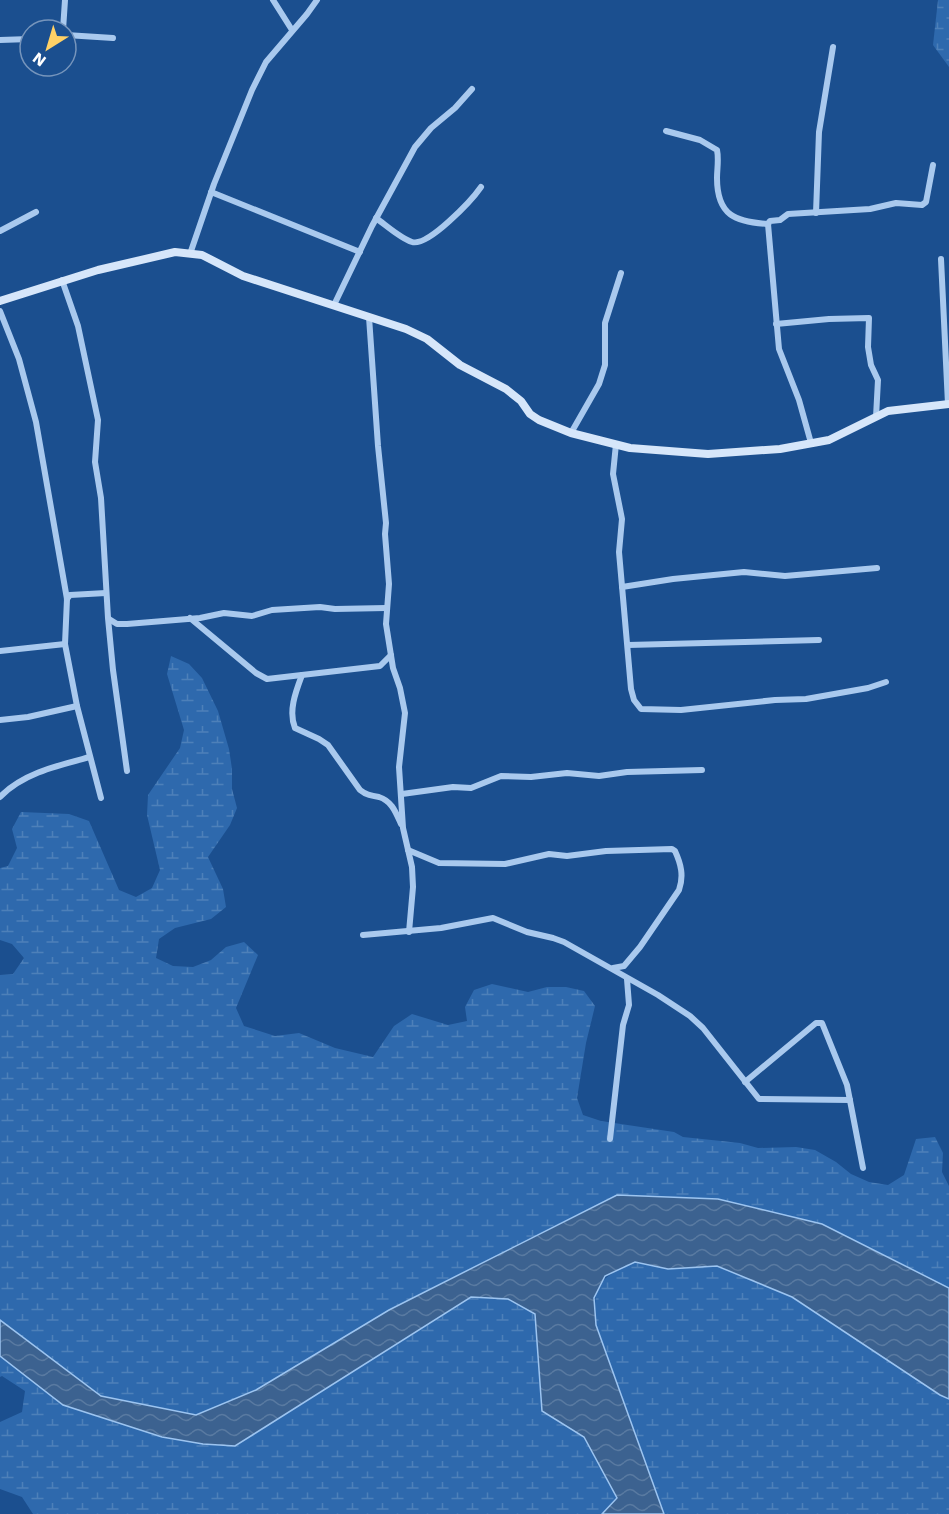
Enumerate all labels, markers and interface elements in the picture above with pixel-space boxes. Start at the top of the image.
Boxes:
north arrow [18,18,78,78]
text: N [29,48,50,71]

